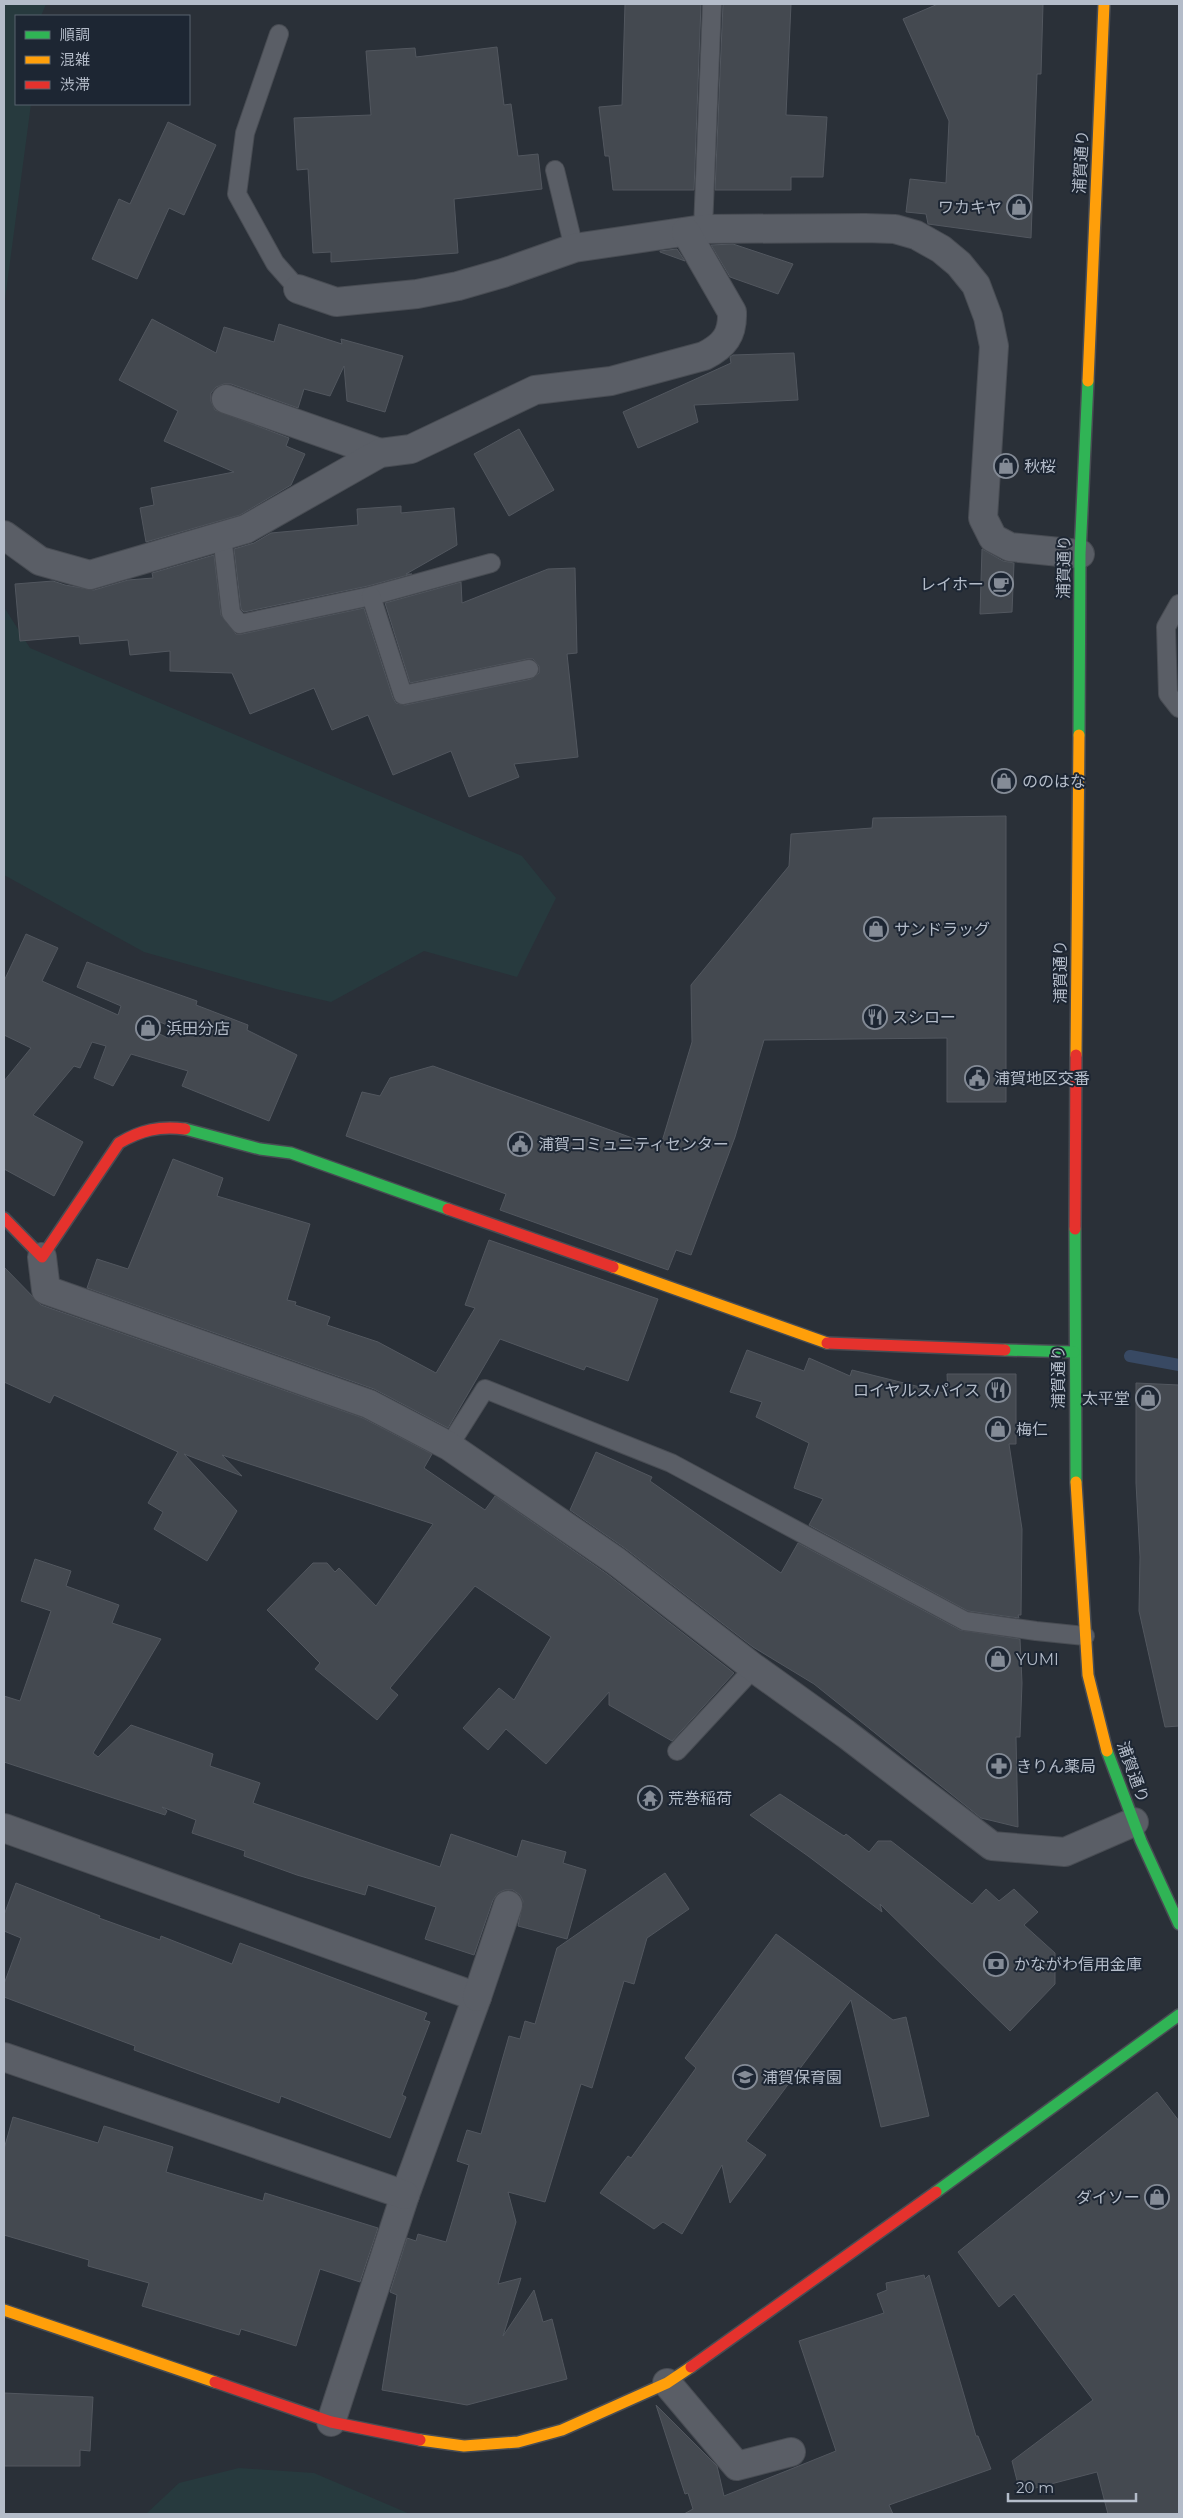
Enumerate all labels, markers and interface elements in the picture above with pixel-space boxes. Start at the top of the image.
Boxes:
legend [15,15,190,105]
text: 順調 [60,25,90,44]
text: 混雑 [60,50,90,69]
text: 渋滞 [60,75,90,94]
street label: 浦賀通り [1070,130,1092,194]
shop icon: ワカキヤ [1006,194,1032,220]
place label: ワカキヤ [938,198,1002,217]
shop icon: 秋桜 [993,453,1019,479]
place label: 秋桜 [1024,457,1056,476]
street label: 浦賀通り [1054,535,1074,599]
cafe icon: レイホー [988,571,1014,597]
place label: レイホー [920,575,984,594]
shop icon: ののはな [991,768,1017,794]
place label: ののはな [1022,772,1086,791]
shop icon: サンドラッグ [863,916,889,942]
place label: サンドラッグ [894,920,990,939]
street label: 浦賀通り [1051,940,1070,1004]
restaurant icon: スシロー [862,1004,888,1030]
place label: スシロー [892,1008,956,1027]
shop icon: 浜田分店 [135,1015,161,1041]
place label: 浜田分店 [166,1019,230,1038]
public building icon: 浦賀地区交番 [964,1065,990,1091]
place label: 浦賀地区交番 [994,1069,1090,1088]
public building icon: 浦賀コミュニティセンター [507,1131,533,1157]
place label: 浦賀コミュニティセンター [538,1135,729,1154]
street label: 浦賀通り [1049,1345,1068,1409]
restaurant icon: ロイヤルスパイス [985,1377,1011,1403]
place label: ロイヤルスパイス [853,1381,980,1400]
shop icon: 太平堂 [1135,1385,1161,1411]
place label: 太平堂 [1082,1389,1130,1408]
shop icon: 梅仁 [985,1416,1011,1442]
place label: 梅仁 [1016,1420,1048,1439]
shop icon: YUMI [985,1646,1011,1672]
place label: YUMI [1016,1650,1059,1669]
street label: 浦賀通り [1113,1739,1153,1805]
pharmacy icon: きりん薬局 [986,1753,1012,1779]
place label: きりん薬局 [1016,1757,1096,1776]
temple icon: 荒巻稲荷 [637,1785,663,1811]
place label: 荒巻稲荷 [668,1789,732,1808]
bank icon: かながわ信用金庫 [983,1951,1009,1977]
place label: かながわ信用金庫 [1014,1955,1142,1974]
school or university icon: 浦賀保育園 [732,2064,758,2090]
place label: 浦賀保育園 [762,2068,842,2087]
shop icon: ダイソー [1144,2184,1170,2210]
place label: ダイソー [1076,2188,1140,2207]
scale bar [1008,2470,1136,2502]
text: 20 m [1016,2478,1054,2497]

